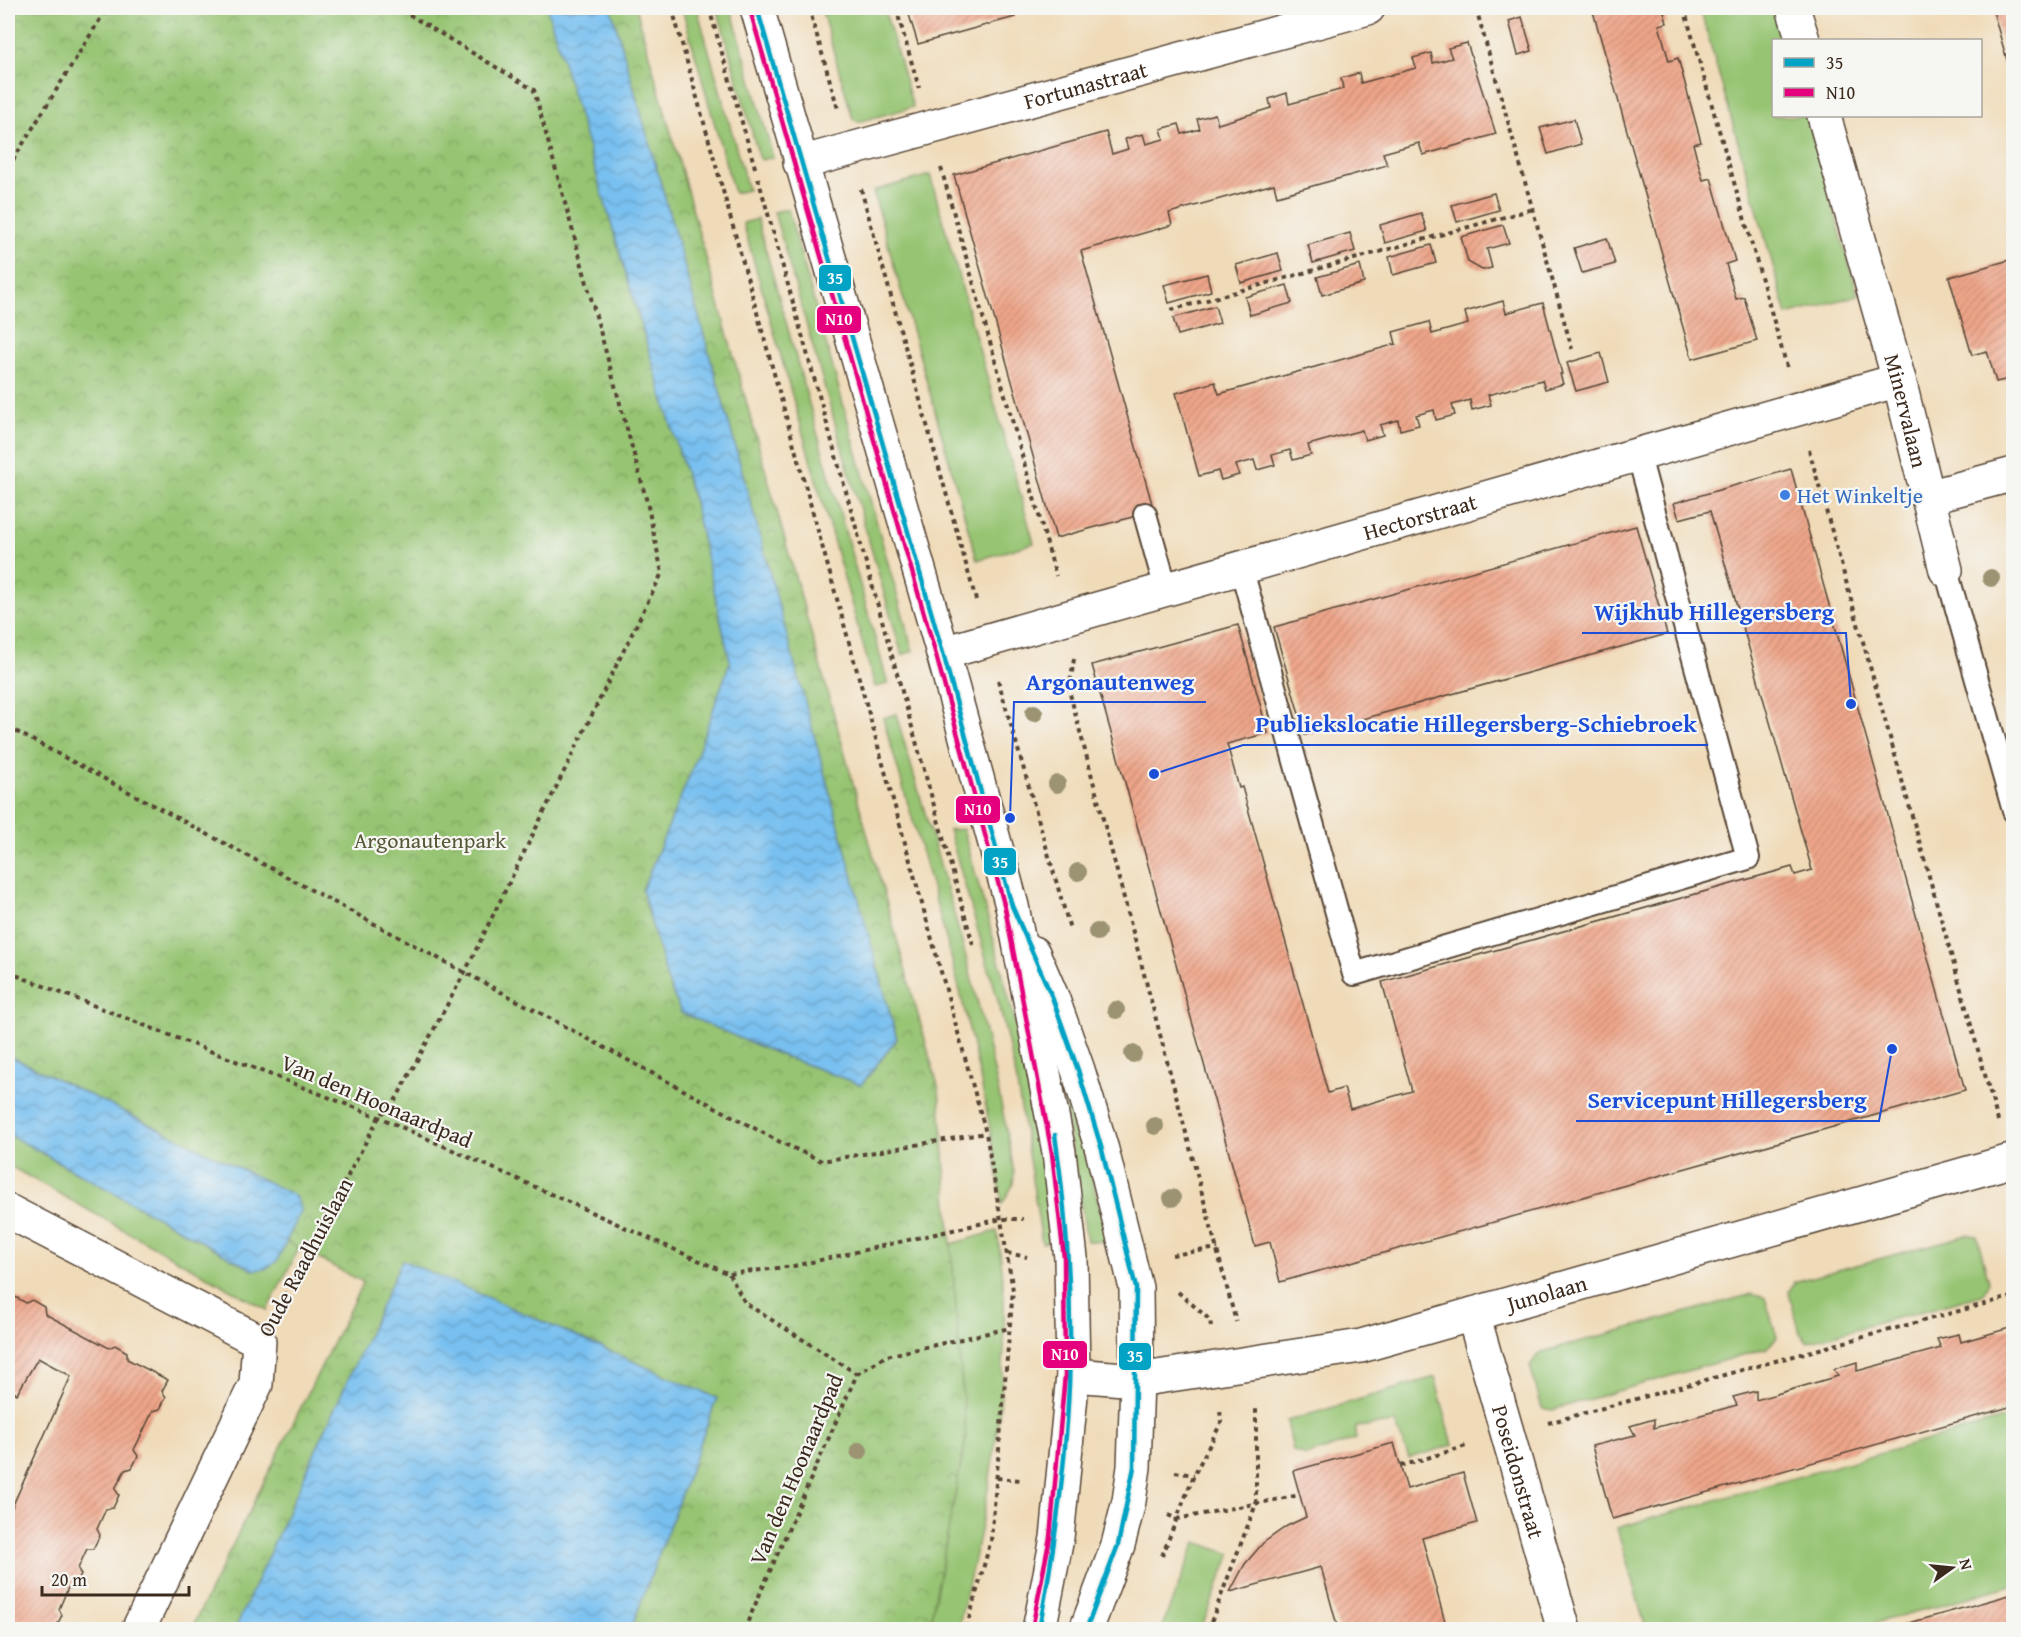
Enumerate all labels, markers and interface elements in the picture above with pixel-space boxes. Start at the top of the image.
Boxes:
legend [1772,39,1982,117]
text: 35 [1826,49,1843,76]
street label: Fortunastraat [1020,53,1151,117]
text: N10 [1826,79,1855,106]
line badge: 35 [818,264,852,292]
text: 35 [827,266,843,290]
line badge: N10 [816,305,862,334]
text: N10 [825,307,853,331]
street label: Minervalaan [1876,350,1936,472]
place label: Het Winkeltje [1797,479,1923,511]
street label: Hectorstraat [1359,485,1481,548]
marker: Het Winkeltje [1778,488,1792,502]
callout: Wijkhub Hillegersberg [1582,591,1846,633]
text: Wijkhub Hillegersberg [1594,594,1834,629]
callout: Argonautenweg [1014,660,1206,702]
text: Argonautenweg [1026,664,1195,699]
callout: Publiekslocatie Hillegersberg-Schiebroek [1243,703,1708,745]
text: Publiekslocatie Hillegersberg-Schiebroek [1255,706,1697,741]
line badge: N10 [955,795,1001,824]
text: N10 [964,797,992,821]
park label: Argonautenpark [354,824,507,856]
line badge: 35 [983,847,1017,876]
text: 35 [992,850,1008,874]
street label: Van den Hoonaardpad [276,1046,478,1156]
callout: Servicepunt Hillegersberg [1576,1079,1879,1121]
text: Servicepunt Hillegersberg [1587,1082,1867,1117]
street label: Oude Raadhuislaan [250,1171,361,1342]
street label: Junolaan [1500,1266,1591,1320]
line badge: N10 [1042,1340,1088,1369]
text: N10 [1051,1342,1079,1366]
line badge: 35 [1118,1342,1152,1371]
text: 35 [1127,1344,1143,1368]
street label: Van den Hoonaardpad [741,1368,851,1570]
street label: Poseidonstraat [1484,1401,1553,1542]
north arrow [1922,1538,1982,1598]
text: N [1954,1556,1980,1573]
scale bar [42,1559,189,1597]
text: 20 m [51,1566,87,1593]

